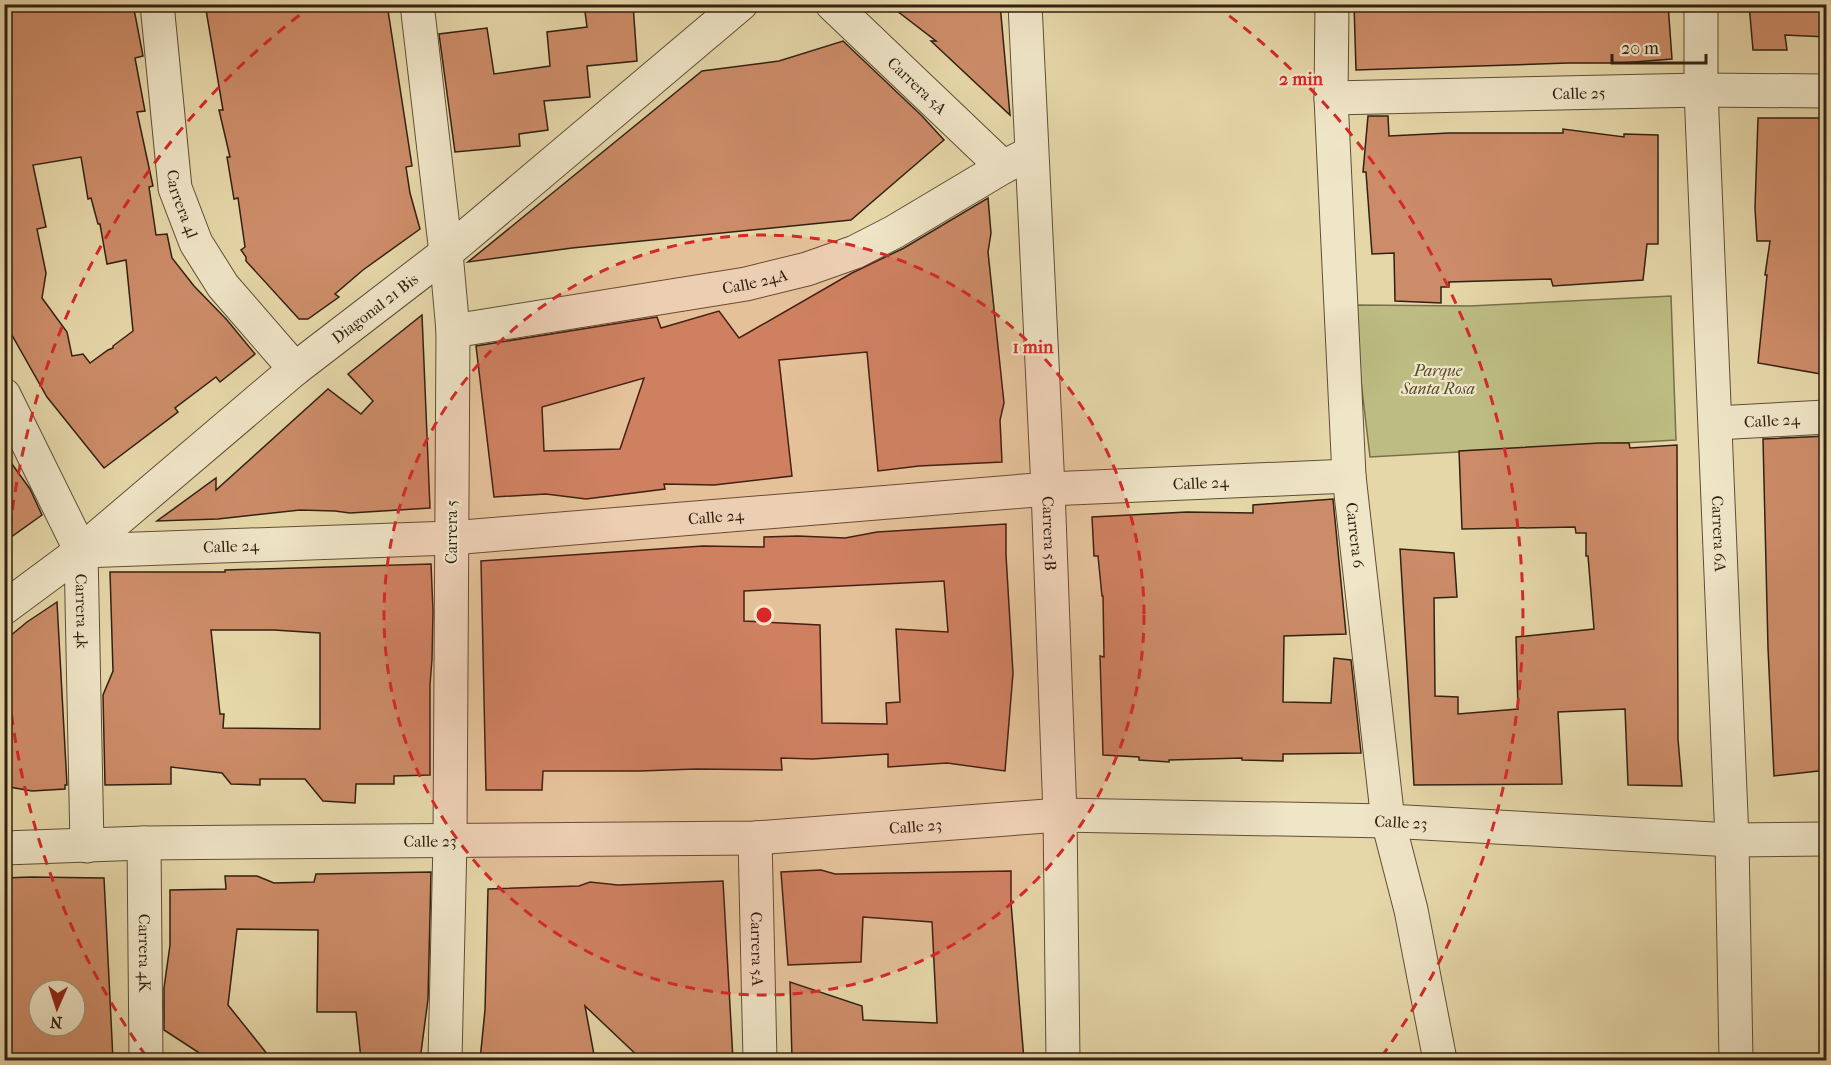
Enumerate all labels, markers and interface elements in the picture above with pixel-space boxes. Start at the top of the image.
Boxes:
scale bar [1612,27,1706,65]
text: 20 m [1621,38,1659,59]
street label: Carrera 5A [884,53,951,119]
text: 2 min [1279,69,1323,90]
street label: Calle 25 [1552,83,1606,103]
street label: Carrera 4l [163,169,202,241]
street label: Calle 24A [721,265,790,298]
street label: Diagonal 21 Bis [328,269,422,347]
text: 1 min [1012,337,1054,358]
park label: Parque Santa Rosa [1400,361,1475,398]
street label: Calle 24 [1743,409,1801,431]
street label: Calle 24 [1172,472,1230,494]
street label: Carrera 6A [1708,495,1730,573]
street label: Carrera 5B [1038,496,1060,571]
street label: Carrera 5 [442,500,461,564]
street label: Carrera 6 [1342,501,1368,569]
street label: Calle 24 [687,505,745,529]
street label: Calle 24 [203,536,260,557]
street label: Carrera 4k [71,573,92,649]
centre of rings [754,605,774,625]
street label: Calle 23 [1374,812,1428,833]
street label: Calle 23 [888,815,943,838]
street label: Calle 23 [403,831,457,851]
street label: Carrera 5A [747,911,767,987]
street label: Carrera 4K [135,914,154,994]
north arrow [27,978,87,1038]
text: N [49,1013,63,1032]

